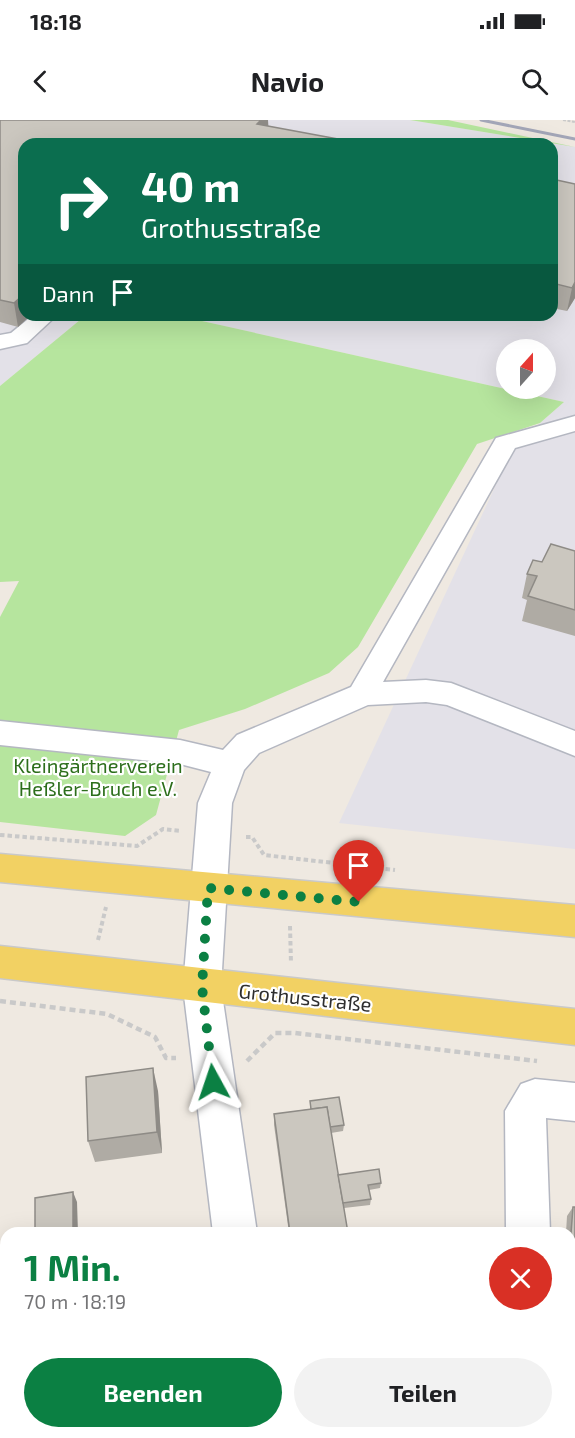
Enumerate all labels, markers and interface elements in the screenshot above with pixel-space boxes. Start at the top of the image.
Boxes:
text: 18:18 [30,8,82,34]
icon: back [24,65,57,98]
text: Navio [251,65,324,97]
icon: search [518,65,551,98]
text: 40 m [141,160,240,210]
icon: right [42,162,120,240]
text: Grothusstraße [141,211,321,243]
icon: arrive [106,276,139,309]
text: Dann [42,280,94,306]
north arrow [496,339,556,399]
map controls [496,339,556,399]
park label: Kleingärtnerverein Heßler-Bruch e.V. [13,753,183,800]
pin [333,840,384,902]
icon: arrive [342,849,375,882]
street label: Grothusstraße [237,978,373,1016]
position arrow [181,1050,245,1114]
text: 1 Min. [24,1245,121,1288]
button: close [489,1247,552,1310]
text: 70 m · 18:19 [24,1289,126,1313]
button: Beenden [24,1358,282,1427]
button: Teilen [294,1358,552,1427]

